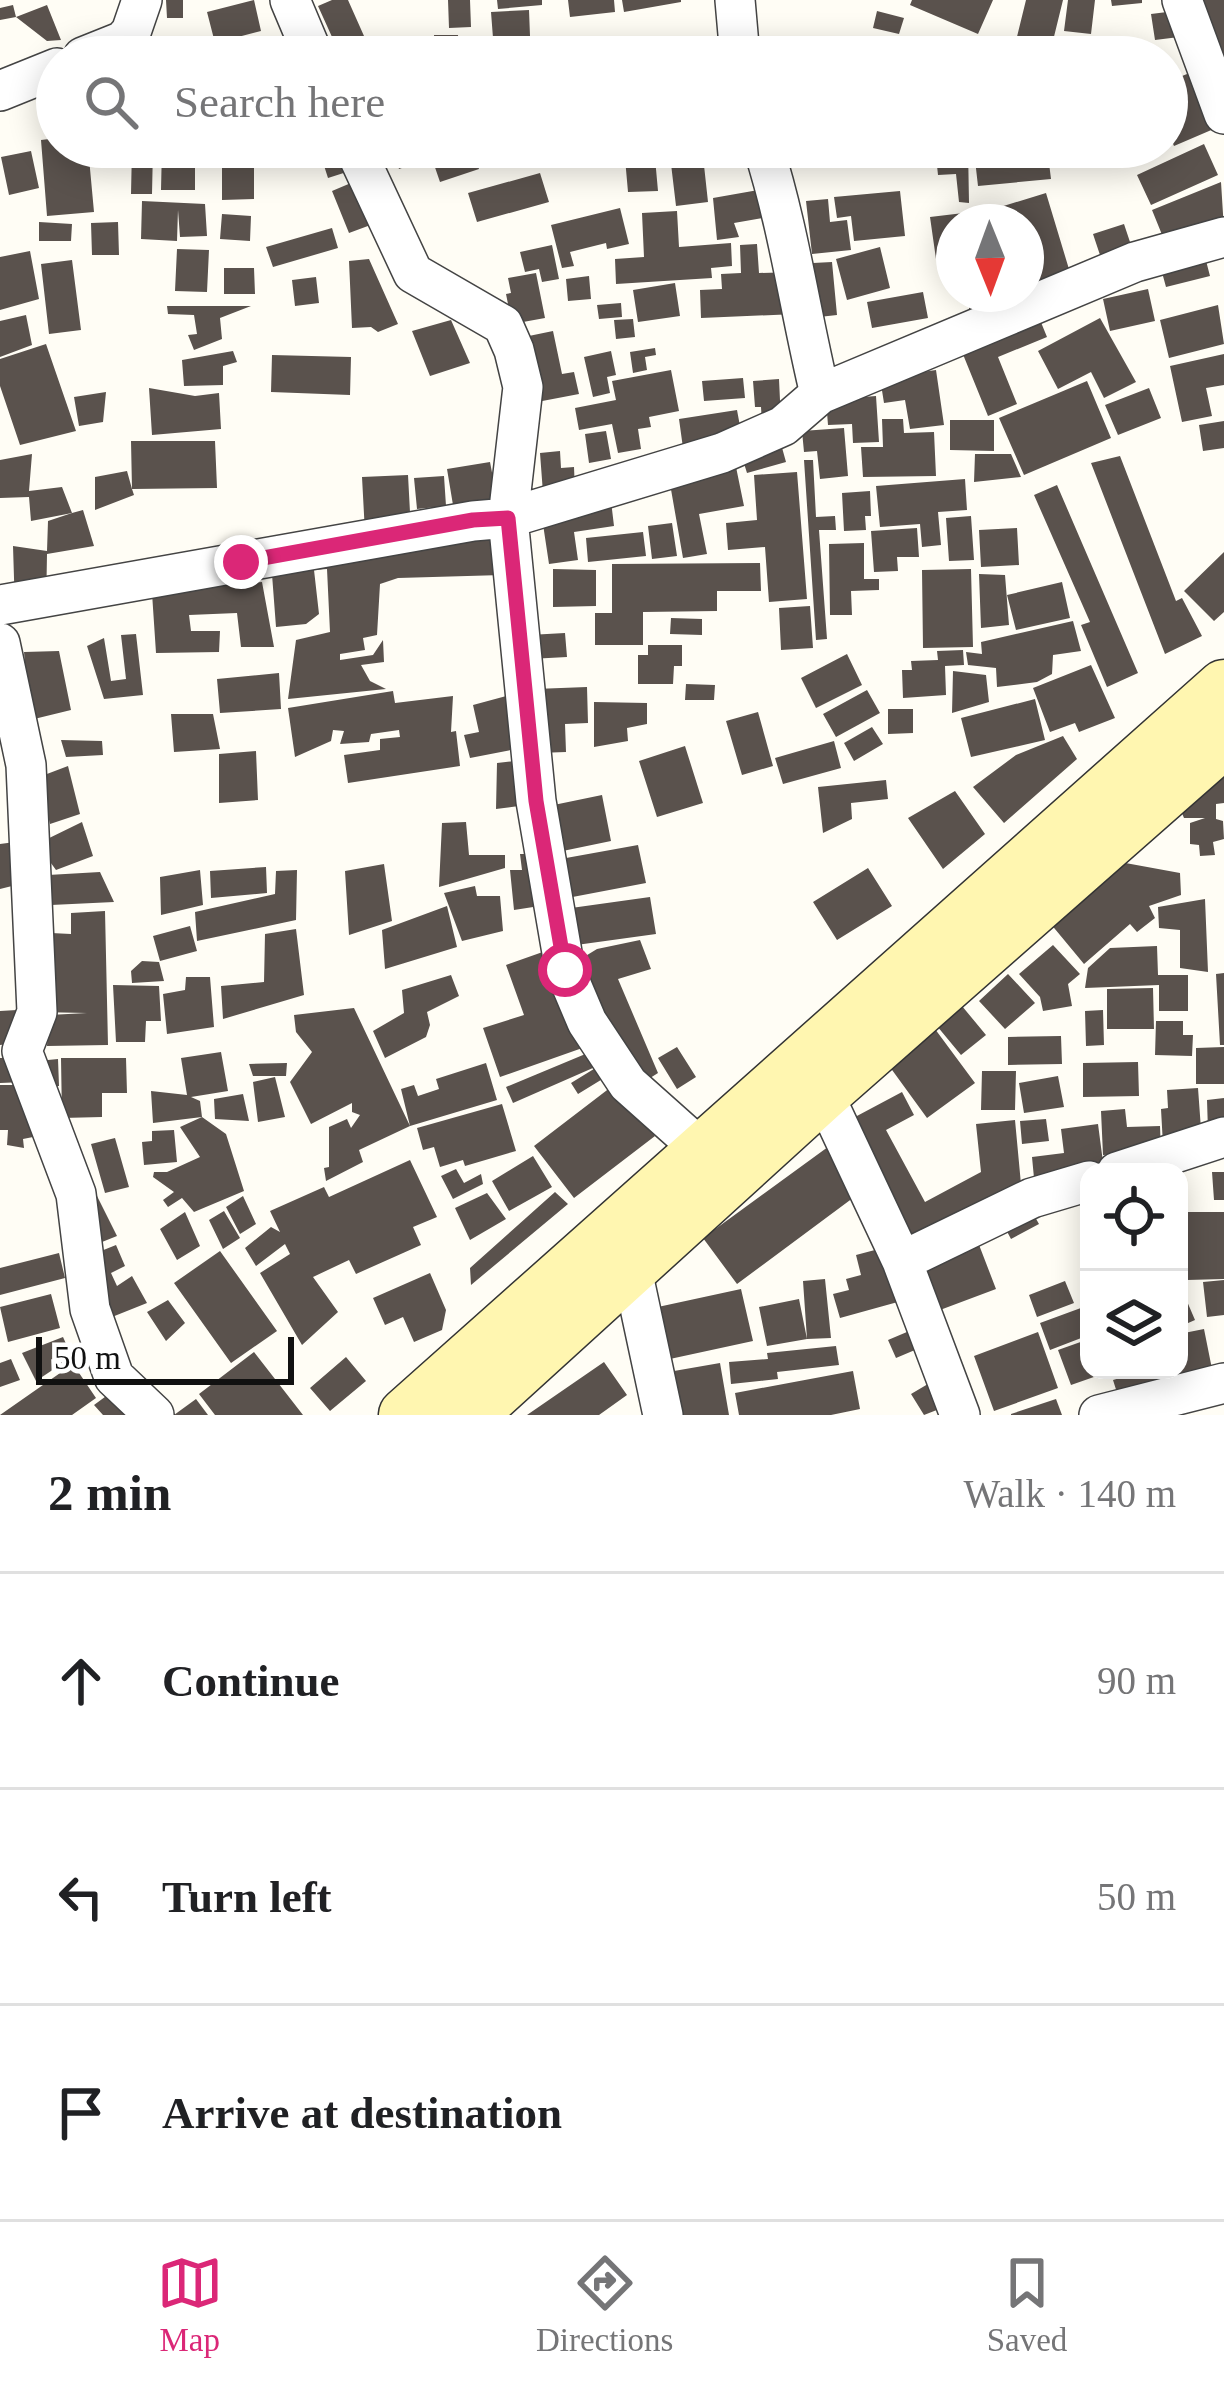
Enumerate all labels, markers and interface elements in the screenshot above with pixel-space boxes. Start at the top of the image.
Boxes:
search box [36,36,1188,168]
icon: search [78,69,144,135]
text: Search here [174,77,385,127]
north arrow [936,204,1044,312]
route end [214,535,268,589]
route start [538,943,592,997]
map controls [1080,1163,1188,1379]
button: locate [1080,1163,1188,1271]
button: layers [1080,1271,1188,1379]
scale bar [36,1331,294,1384]
text: 50 m [54,1340,121,1376]
text: 2 min [48,1465,171,1521]
text: Walk · 140 m [964,1472,1176,1515]
icon: ahead [48,1648,114,1714]
text: Continue [162,1656,340,1706]
text: 90 m [1097,1659,1176,1702]
icon: left [48,1864,114,1930]
text: Turn left [162,1872,332,1922]
text: 50 m [1097,1875,1176,1918]
icon: arrive [48,2080,114,2146]
text: Arrive at destination [162,2088,562,2138]
tab: Map [157,2250,223,2359]
tab: Directions [536,2250,673,2359]
tab: Saved [987,2250,1067,2359]

